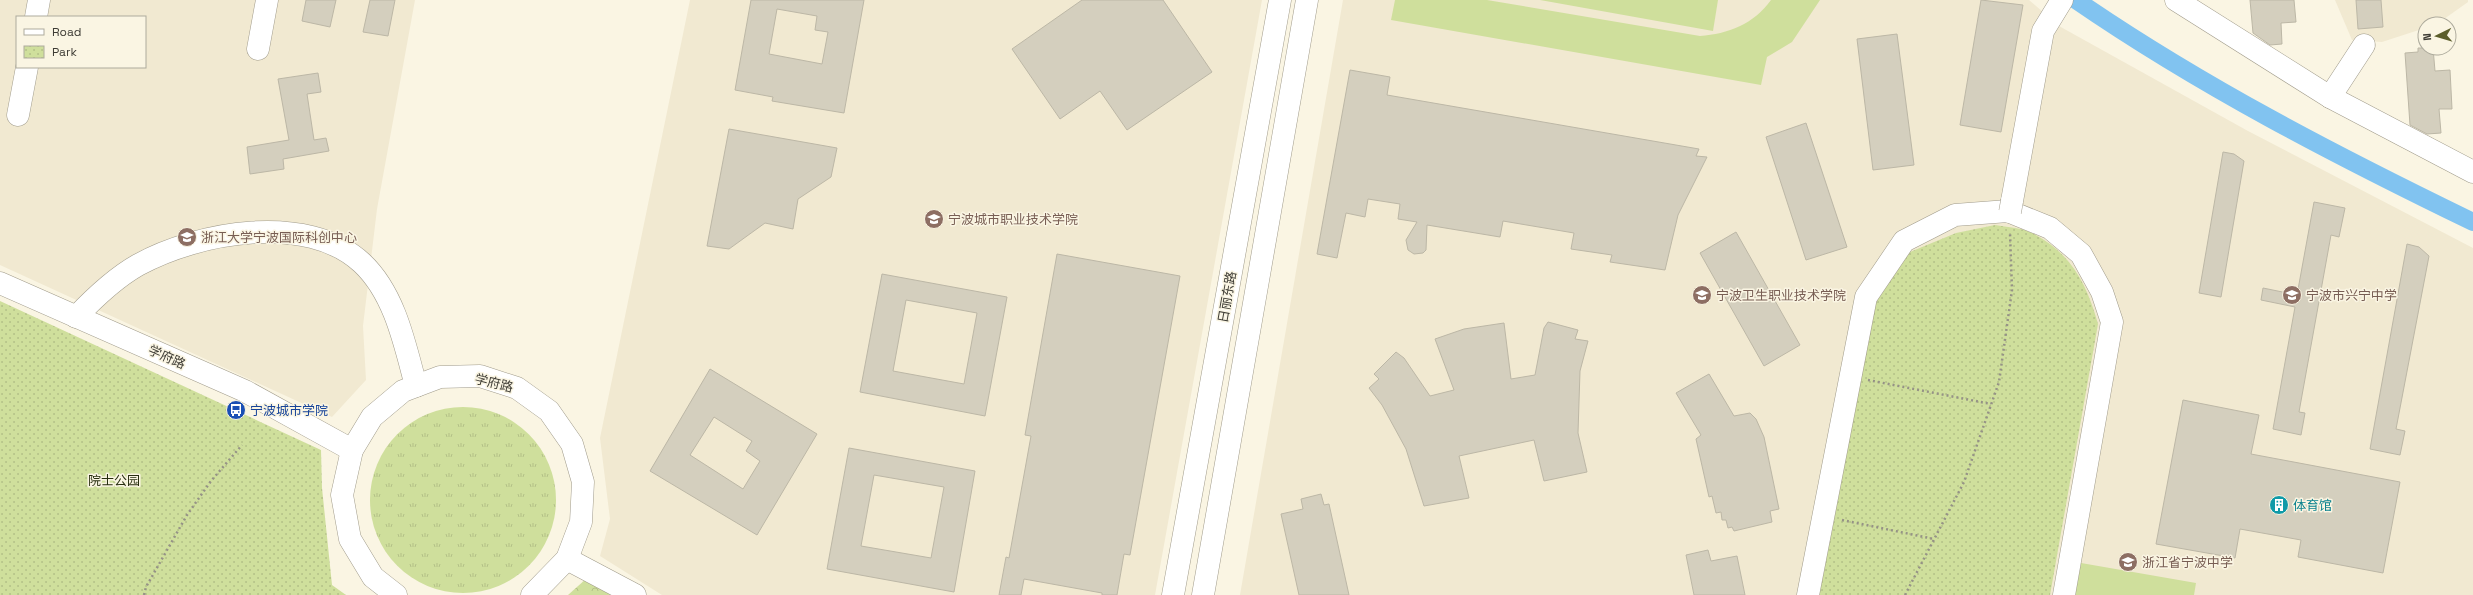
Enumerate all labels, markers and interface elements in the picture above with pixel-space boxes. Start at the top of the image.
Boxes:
legend [16,16,146,68]
north arrow [2417,16,2457,56]
text: Road [52,24,81,40]
text: N [2420,33,2434,41]
text: Park [52,44,77,60]
school or university icon: 宁波城市职业技术学院 [923,208,945,230]
place label: 宁波城市职业技术学院 [948,211,1078,228]
school or university icon: 浙江大学宁波国际科创中心 [176,226,198,248]
place label: 浙江大学宁波国际科创中心 [201,229,357,246]
street label: 日丽东路 [1214,270,1240,324]
school or university icon: 宁波卫生职业技术学院 [1691,284,1713,306]
school or university icon: 宁波市兴宁中学 [2281,284,2303,306]
place label: 宁波卫生职业技术学院 [1716,287,1846,304]
place label: 宁波市兴宁中学 [2306,287,2397,304]
street label: 学府路 [146,341,188,373]
street label: 学府路 [473,370,515,396]
bus stop icon: 宁波城市学院 [225,399,247,421]
place label: 宁波城市学院 [250,402,328,419]
park label: 院士公园 [88,472,140,489]
building icon: 体育馆 [2268,494,2290,516]
place label: 体育馆 [2293,497,2332,514]
school or university icon: 浙江省宁波中学 [2117,551,2139,573]
place label: 浙江省宁波中学 [2142,554,2233,571]

